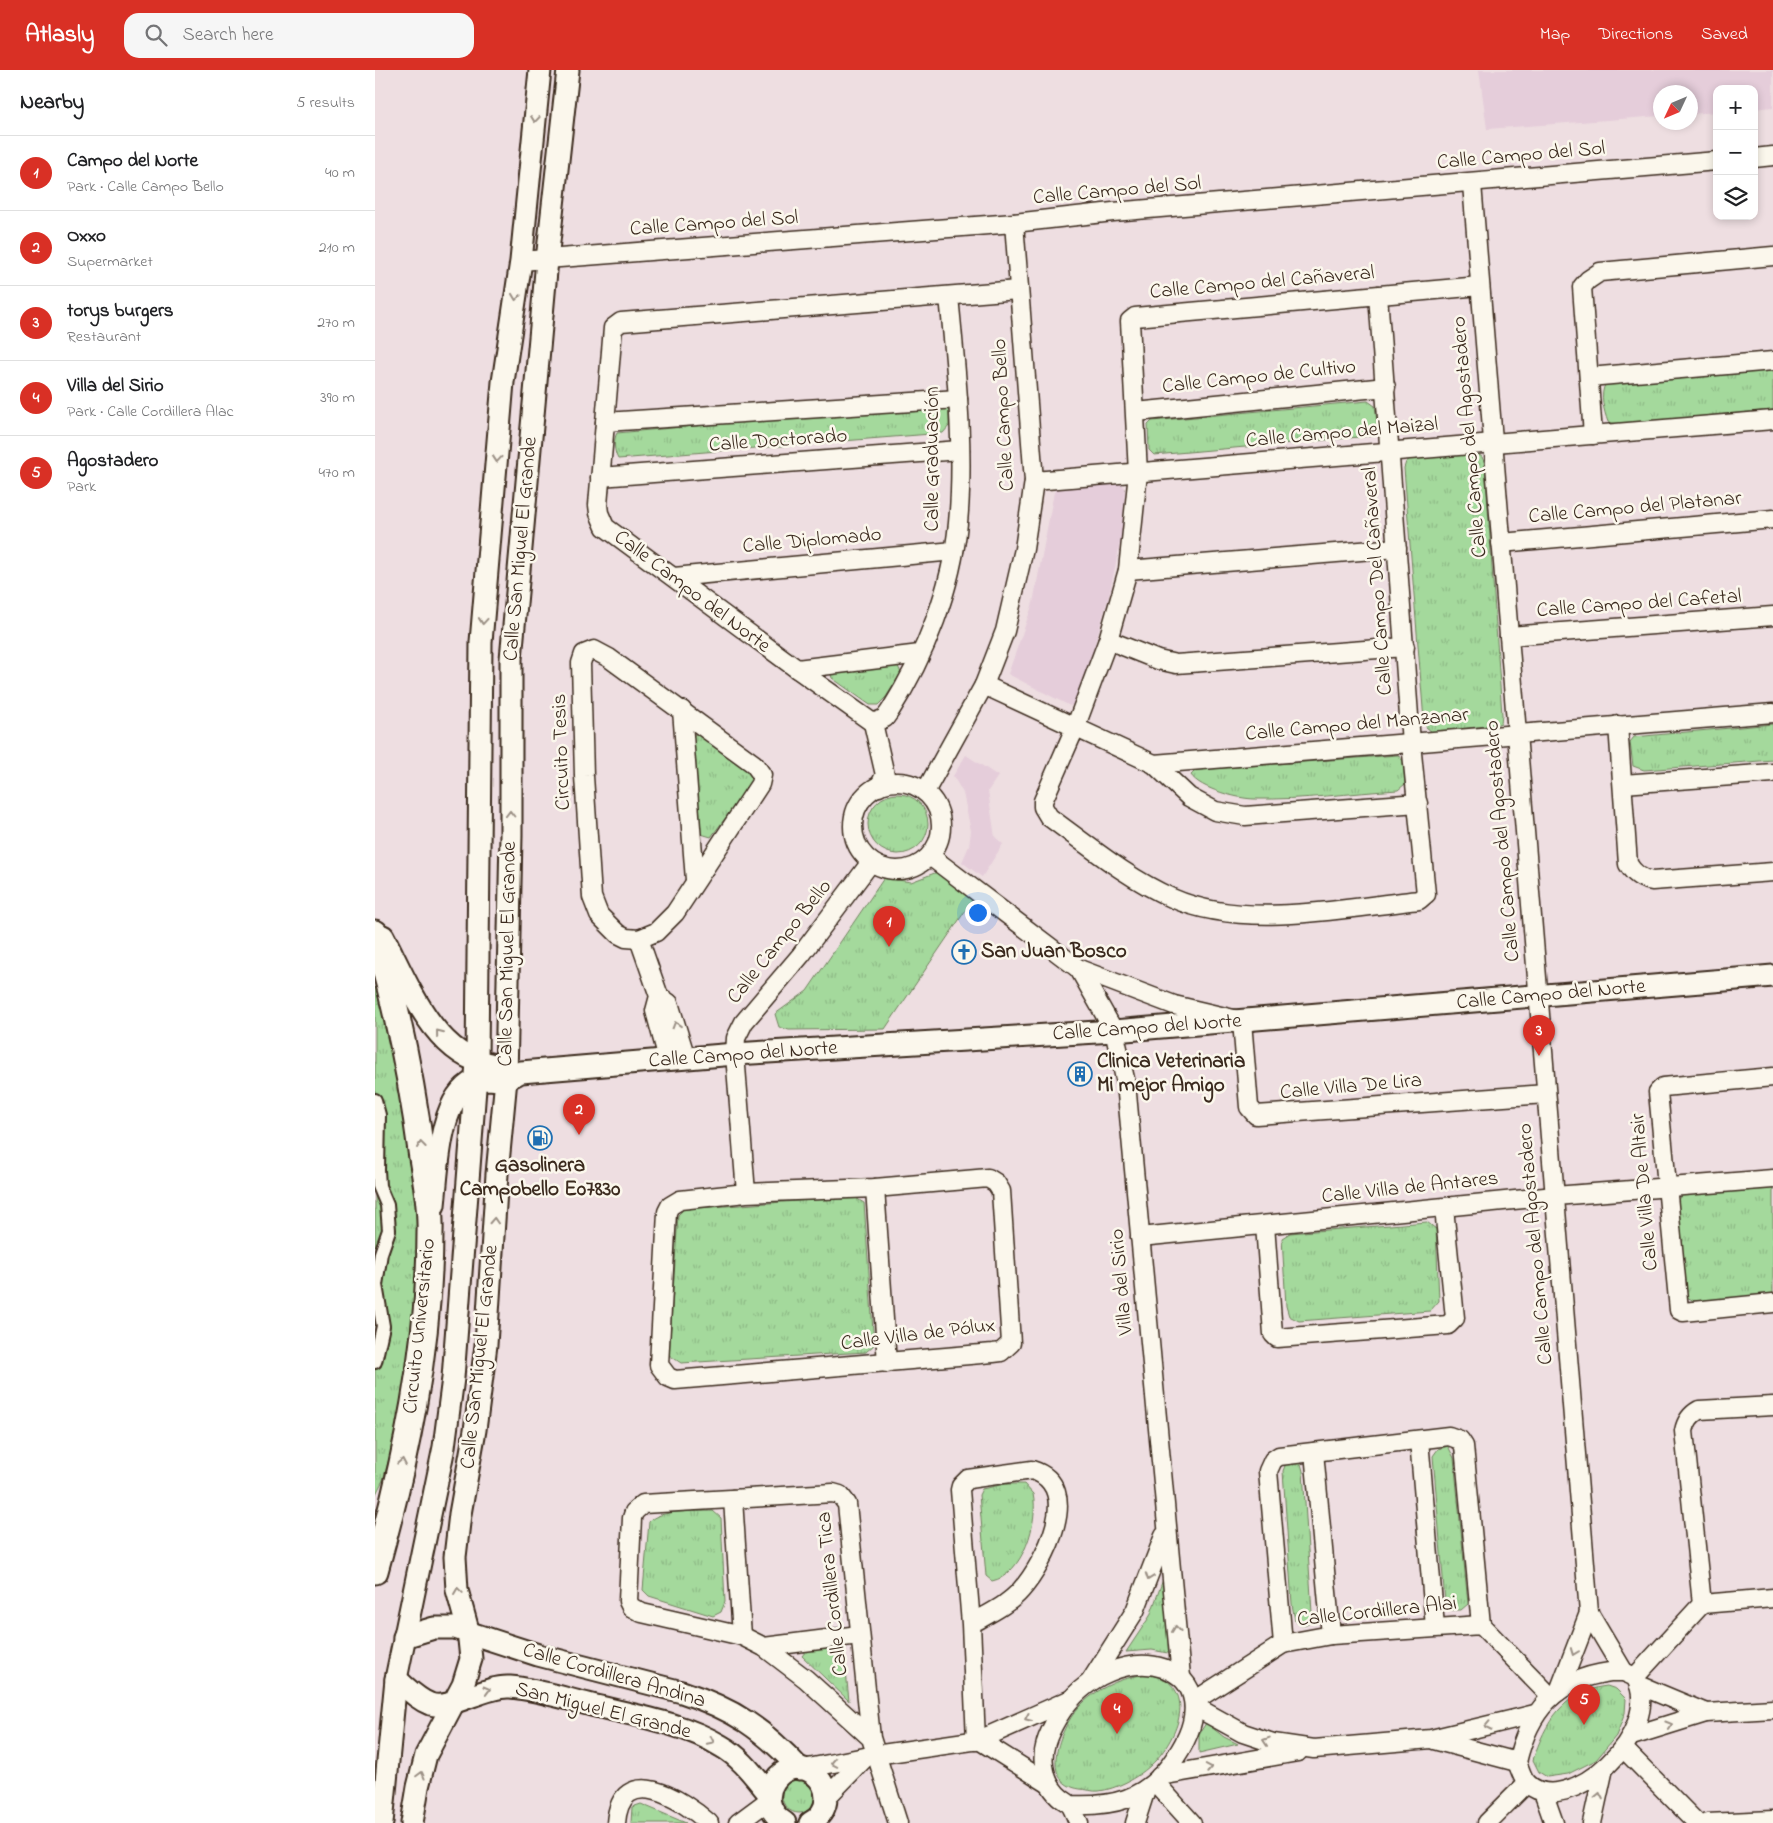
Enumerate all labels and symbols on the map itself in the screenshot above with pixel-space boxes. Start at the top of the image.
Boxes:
north arrow [1653,85,1698,130]
one-way arrow [530,115,541,123]
street label: Calle Campo del Sol [1436,134,1606,178]
street label: Calle Campo del Sol [1032,169,1202,213]
street label: Calle Campo del Sol [629,203,799,245]
street label: Calle Campo del Cañaveral [1148,258,1376,308]
one-way arrow [511,294,522,302]
street label: Calle Campo del Agostadero [1444,315,1497,559]
street label: Calle Campo Bello [985,338,1023,492]
street label: Calle Campo de Cultivo [1161,352,1357,402]
street label: Calle Graduación [918,386,948,532]
street label: Calle Campo del Maizal [1245,410,1439,456]
street label: Calle Doctorado [708,421,848,461]
street label: Calle San Miguel El Grande [496,435,548,663]
one-way arrow [492,455,503,463]
street label: Calle Campo Del Cañaveral [1355,466,1401,696]
street label: Calle Campo del Platanar [1527,484,1743,532]
street label: Calle Diplomado [741,520,883,562]
street label: Calle Campo del Norte [607,523,777,661]
street label: Calle Campo del Cafetal [1536,582,1742,626]
one-way arrow [477,617,488,625]
street label: Circuito Tesis [545,693,579,811]
street label: Calle Campo del Manzanar [1244,700,1470,750]
street label: Calle Campo del Agostadero [1477,719,1530,963]
one-way arrow [505,810,516,818]
street label: Calle San Miguel El Grande [491,841,527,1067]
street label: Calle Campo Bello [720,873,840,1011]
your location [965,900,991,926]
pin: 1 [873,906,905,947]
place label: San Juan Bosco [981,937,1127,967]
church icon: San Juan Bosco [951,939,977,965]
street label: Calle Campo del Norte [1455,972,1647,1018]
street label: Calle Campo del Norte [1051,1006,1243,1050]
pin: 3 [1523,1015,1555,1056]
one-way arrow [671,1021,681,1029]
one-way arrow [437,1030,445,1039]
street label: Calle Campo del Norte [647,1033,839,1077]
place label: Clinica Veterinaria Mi mejor Amigo [1097,1047,1245,1103]
building icon: Clinica Veterinaria Mi mejor Amigo [1067,1061,1093,1087]
street label: Calle Villa De Lira [1279,1066,1423,1108]
pin: 2 [563,1094,595,1135]
street label: Calle Villa De Altair [1623,1111,1667,1272]
street label: Calle Campo del Agostadero [1510,1122,1563,1366]
fuel station icon: Gasolinera Campobello E07830 [527,1125,553,1151]
one-way arrow [416,1140,427,1148]
place label: Gasolinera Campobello E07830 [460,1151,620,1205]
street label: Calle Villa de Antares [1320,1164,1500,1212]
one-way arrow [489,1217,500,1225]
street label: Villa del Sirio [1102,1227,1142,1338]
street label: Circuito Universitario [396,1237,444,1415]
street label: Calle San Miguel El Grande [453,1243,509,1471]
street label: Calle Villa de Pólux [839,1311,997,1359]
one-way arrow [396,1458,406,1467]
street label: Calle Cordillera Tica [809,1510,857,1678]
one-way arrow [1145,1572,1155,1580]
one-way arrow [453,1586,463,1595]
street label: Calle Cordillera Alai [1296,1589,1458,1635]
one-way arrow [1171,1625,1182,1633]
street label: Calle Cordillera Andina [519,1635,709,1717]
one-way arrow [1570,1647,1580,1656]
street label: San Miguel El Grande [511,1675,695,1749]
pin: 5 [1568,1684,1600,1725]
one-way arrow [482,1685,490,1695]
pin: 4 [1101,1693,1133,1734]
one-way arrow [1024,1712,1033,1723]
one-way arrow [1484,1720,1492,1731]
one-way arrow [1665,1720,1673,1730]
one-way arrow [706,1735,715,1745]
one-way arrow [1262,1736,1270,1746]
one-way arrow [830,1758,839,1768]
one-way arrow [1204,1763,1213,1773]
one-way arrow [415,1771,426,1780]
one-way arrow [1593,1791,1603,1800]

